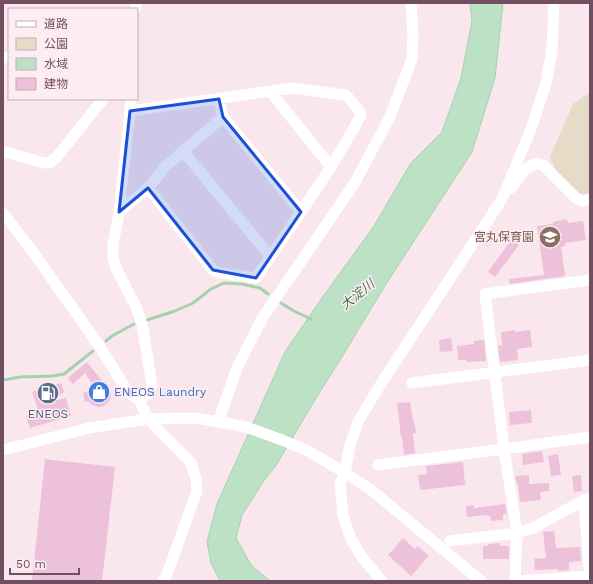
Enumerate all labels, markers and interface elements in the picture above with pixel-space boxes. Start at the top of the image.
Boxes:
legend [8,8,138,100]
text: 道路 [44,17,68,31]
text: 公園 [44,37,68,51]
text: 水域 [44,57,68,71]
text: 建物 [44,77,68,91]
school or university icon: 宮丸保育園 [537,224,563,250]
place label: 宮丸保育園 [474,230,534,244]
water label: 大淀川 [337,275,379,312]
shop icon: ENEOS Laundry [86,379,112,405]
fuel station icon: ENEOS [35,380,61,406]
place label: ENEOS Laundry [114,385,207,399]
place label: ENEOS [28,407,68,421]
scale bar [10,550,79,576]
text: 50 m [16,557,46,571]

